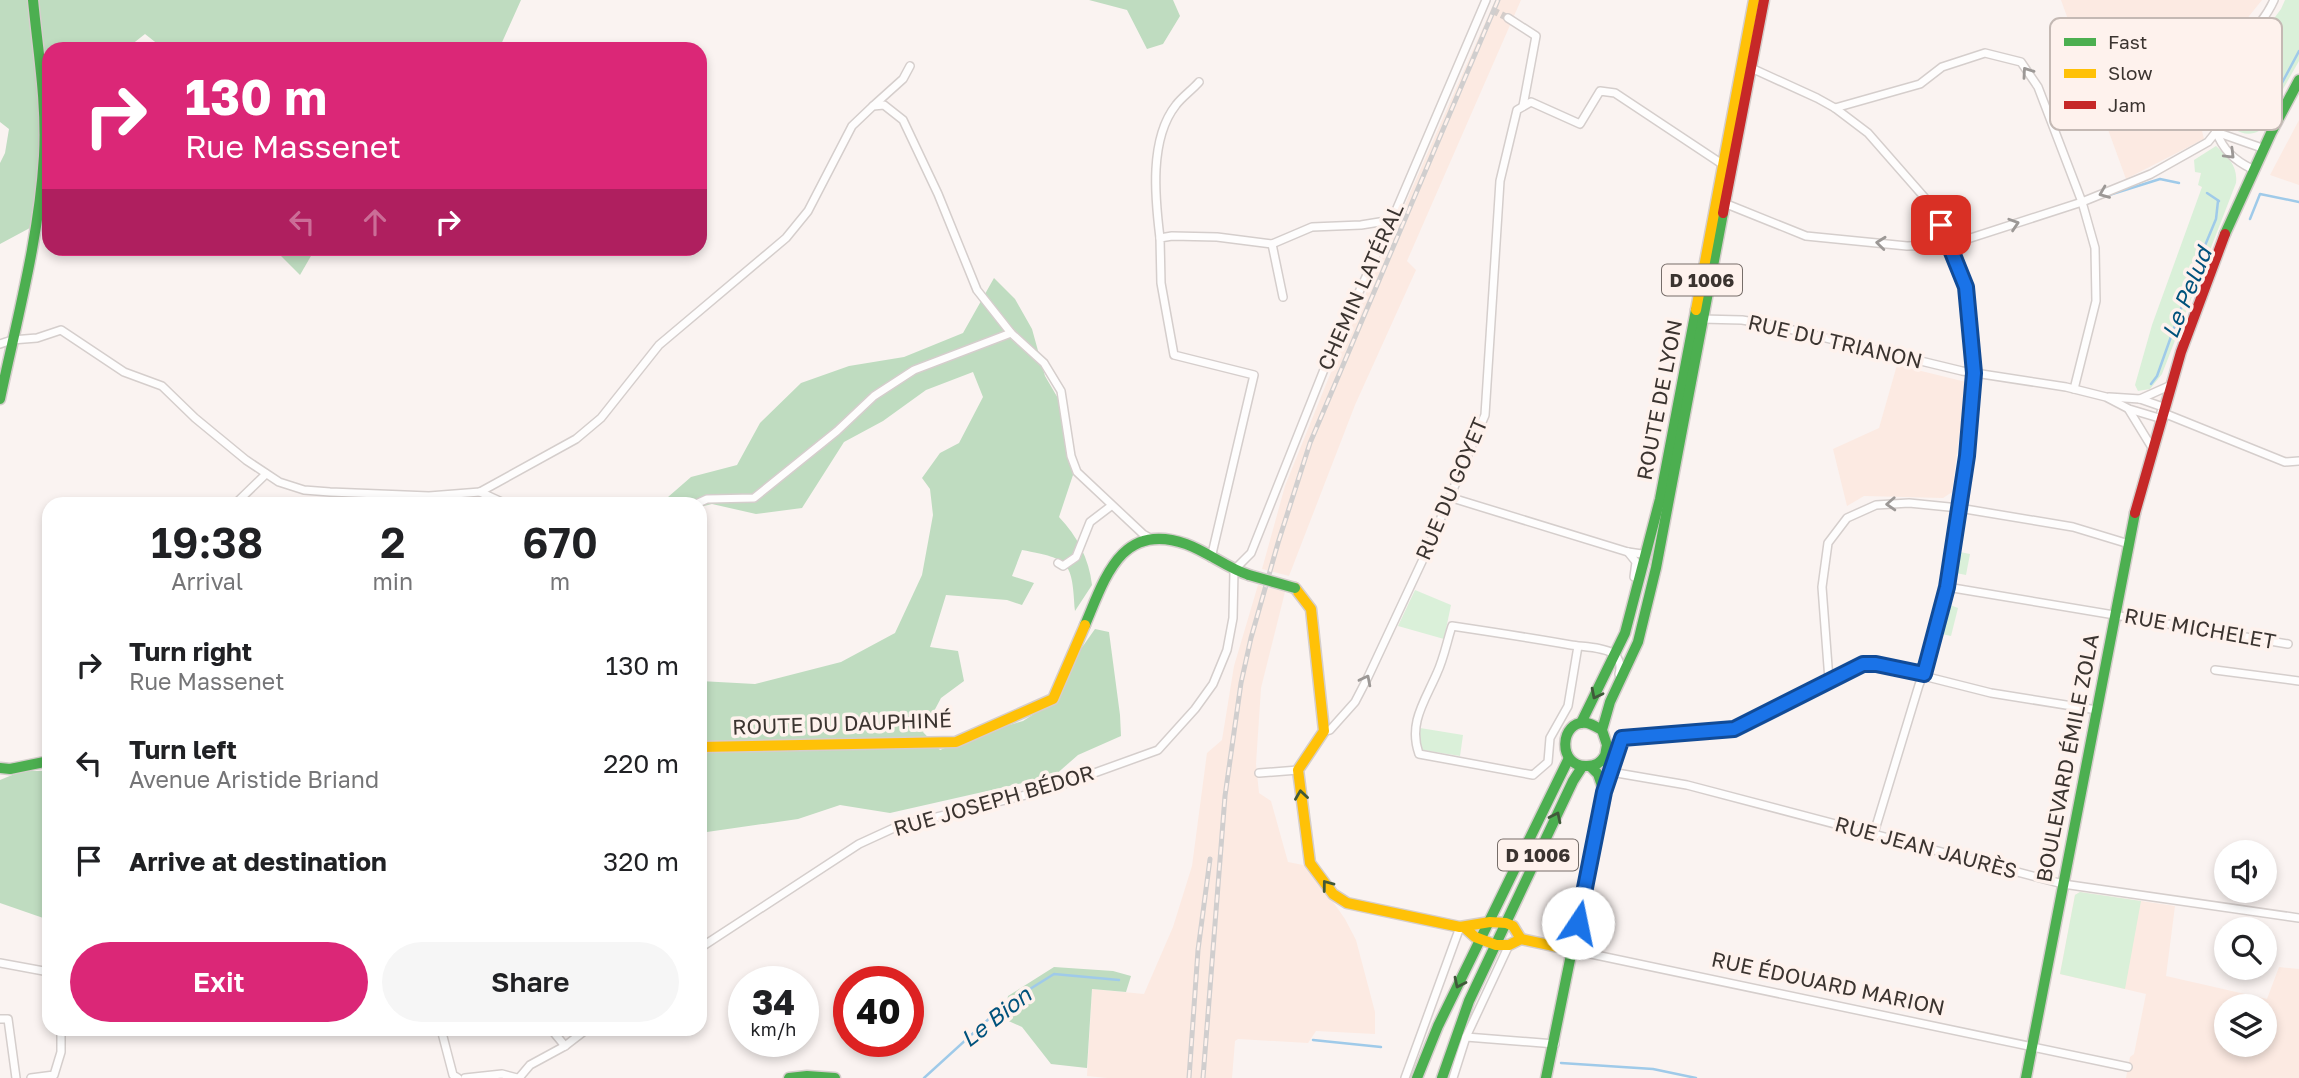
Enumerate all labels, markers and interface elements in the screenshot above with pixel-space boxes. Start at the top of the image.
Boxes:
legend [2050,18,2282,130]
text: Fast [2108,30,2147,53]
text: Slow [2108,61,2153,84]
text: 130 m [185,67,327,126]
one-way arrow [2023,67,2035,79]
icon: right [70,70,161,161]
text: Jam [2108,93,2146,116]
text: Rue Massenet [185,127,401,165]
one-way arrow [2222,146,2235,159]
one-way arrow [2099,184,2111,198]
pin [1911,195,1971,255]
street label: CHEMIN LATÉRAL [1312,199,1409,374]
icon: left [283,203,321,241]
icon: ahead [356,203,394,241]
icon: right [429,203,467,241]
icon: arrive [1922,206,1960,244]
one-way arrow [2007,218,2020,232]
one-way arrow [1875,236,1887,251]
water label: Le Pelud [2155,240,2218,342]
road number: D 1006 [1662,264,1742,296]
street label: RUE DU TRIANON [1745,308,1925,374]
street label: ROUTE DE LYON [1631,317,1687,482]
street label: RUE DU GOYET [1409,414,1493,564]
one-way arrow [1885,497,1896,512]
text: 19:38 [151,517,263,567]
text: 2 [380,517,405,567]
text: 670 [522,517,598,567]
text: Arrival [171,567,243,595]
text: min [372,567,413,595]
text: m [550,567,570,595]
street label: RUE MICHELET [2122,602,2278,654]
street label: BOULEVARD ÉMILE ZOLA [2030,631,2104,884]
text: Turn right [129,636,252,667]
icon: right [70,646,108,684]
text: 130 m [606,650,679,681]
text: Rue Massenet [129,667,284,695]
one-way arrow [1358,675,1372,687]
one-way arrow [1591,687,1604,699]
street label: ROUTE DU DAUPHINÉ [732,706,952,740]
text: Turn left [129,734,237,765]
icon: left [70,744,108,782]
text: 220 m [603,748,679,779]
street label: RUE JOSEPH BÉDOR [891,759,1097,841]
text: Avenue Aristide Briand [129,765,379,793]
one-way arrow [1294,790,1309,801]
street label: RUE JEAN JAURÈS [1832,810,2020,884]
one-way arrow [1548,811,1562,824]
road number: D 1006 [1498,840,1578,870]
map controls [2214,840,2277,1057]
button: sound [2214,840,2277,903]
icon: arrive [70,842,108,880]
text: Arrive at destination [129,846,387,877]
text: 320 m [603,846,679,877]
one-way arrow [1322,880,1335,893]
position arrow [1541,886,1615,960]
button: search [2214,917,2277,980]
button: Exit [70,942,368,1022]
button: Share [382,942,679,1022]
street label: RUE ÉDOUARD MARION [1709,946,1947,1020]
speed limit sign: 40 [833,966,924,1057]
one-way arrow [1453,976,1467,988]
water label: Le Bion [955,980,1037,1052]
text: 34 [752,981,795,1023]
button: layers [2214,994,2277,1057]
text: km/h [751,1018,796,1040]

